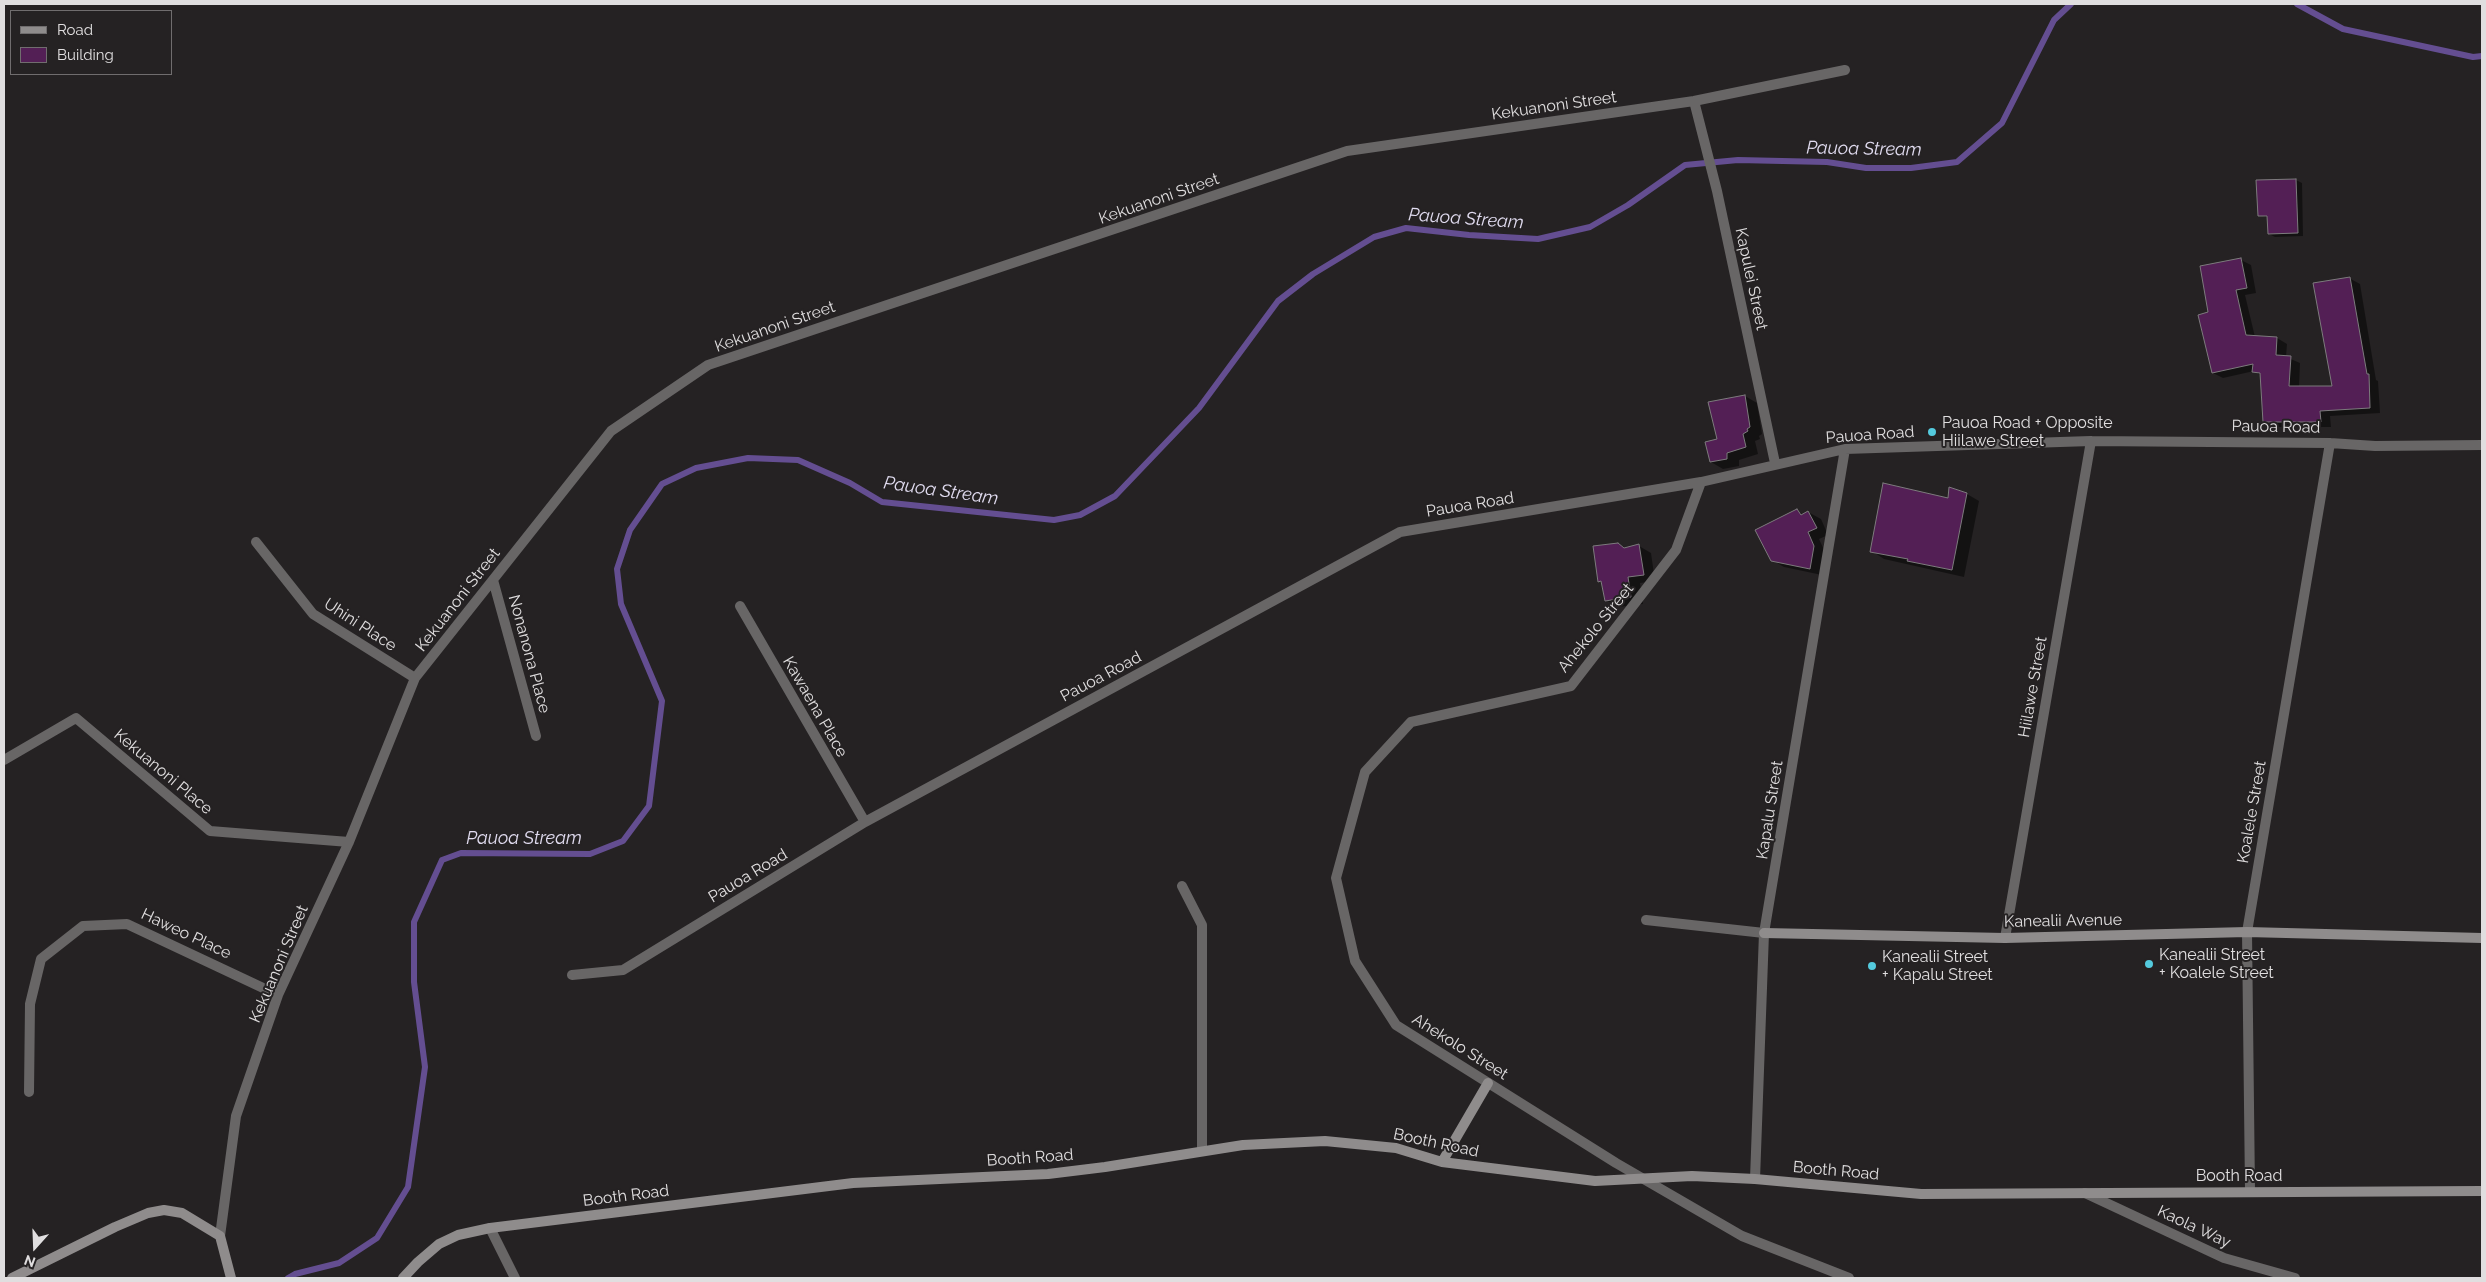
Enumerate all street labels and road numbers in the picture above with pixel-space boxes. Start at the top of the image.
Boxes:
street label: Kekuanoni Street [1490,88,1618,124]
street label: Kekuanoni Street [1096,169,1222,229]
street label: Kapulei Street [1731,226,1771,332]
street label: Kekuanoni Street [712,297,838,357]
street label: Pauoa Road [2231,417,2321,437]
street label: Pauoa Road [1825,422,1915,448]
street label: Pauoa Road [1425,489,1515,521]
street label: Kekuanoni Street [412,544,504,656]
street label: Ahekolo Street [1554,579,1638,677]
street label: Nonanona Place [504,593,554,715]
street label: Uhini Place [320,594,400,656]
street label: Hiilawe Street [2015,635,2051,739]
street label: Pauoa Road [1057,648,1145,706]
street label: Kawaena Place [778,653,852,761]
street label: Kekuanoni Place [110,725,216,819]
street label: Kapalu Street [1753,759,1787,861]
street label: Koalele Street [2234,759,2270,865]
street label: Pauoa Road [705,845,791,907]
street label: Kekuanoni Street [246,902,312,1026]
street label: Haweo Place [138,905,234,963]
street label: Kanealii Avenue [2004,910,2122,932]
street label: Ahekolo Street [1409,1010,1511,1084]
street label: Booth Road [1392,1125,1480,1161]
street label: Booth Road [986,1145,1074,1171]
street label: Booth Road [1792,1158,1880,1184]
street label: Booth Road [2196,1166,2282,1186]
street label: Booth Road [582,1181,670,1211]
street label: Kaola Way [2154,1202,2234,1252]

